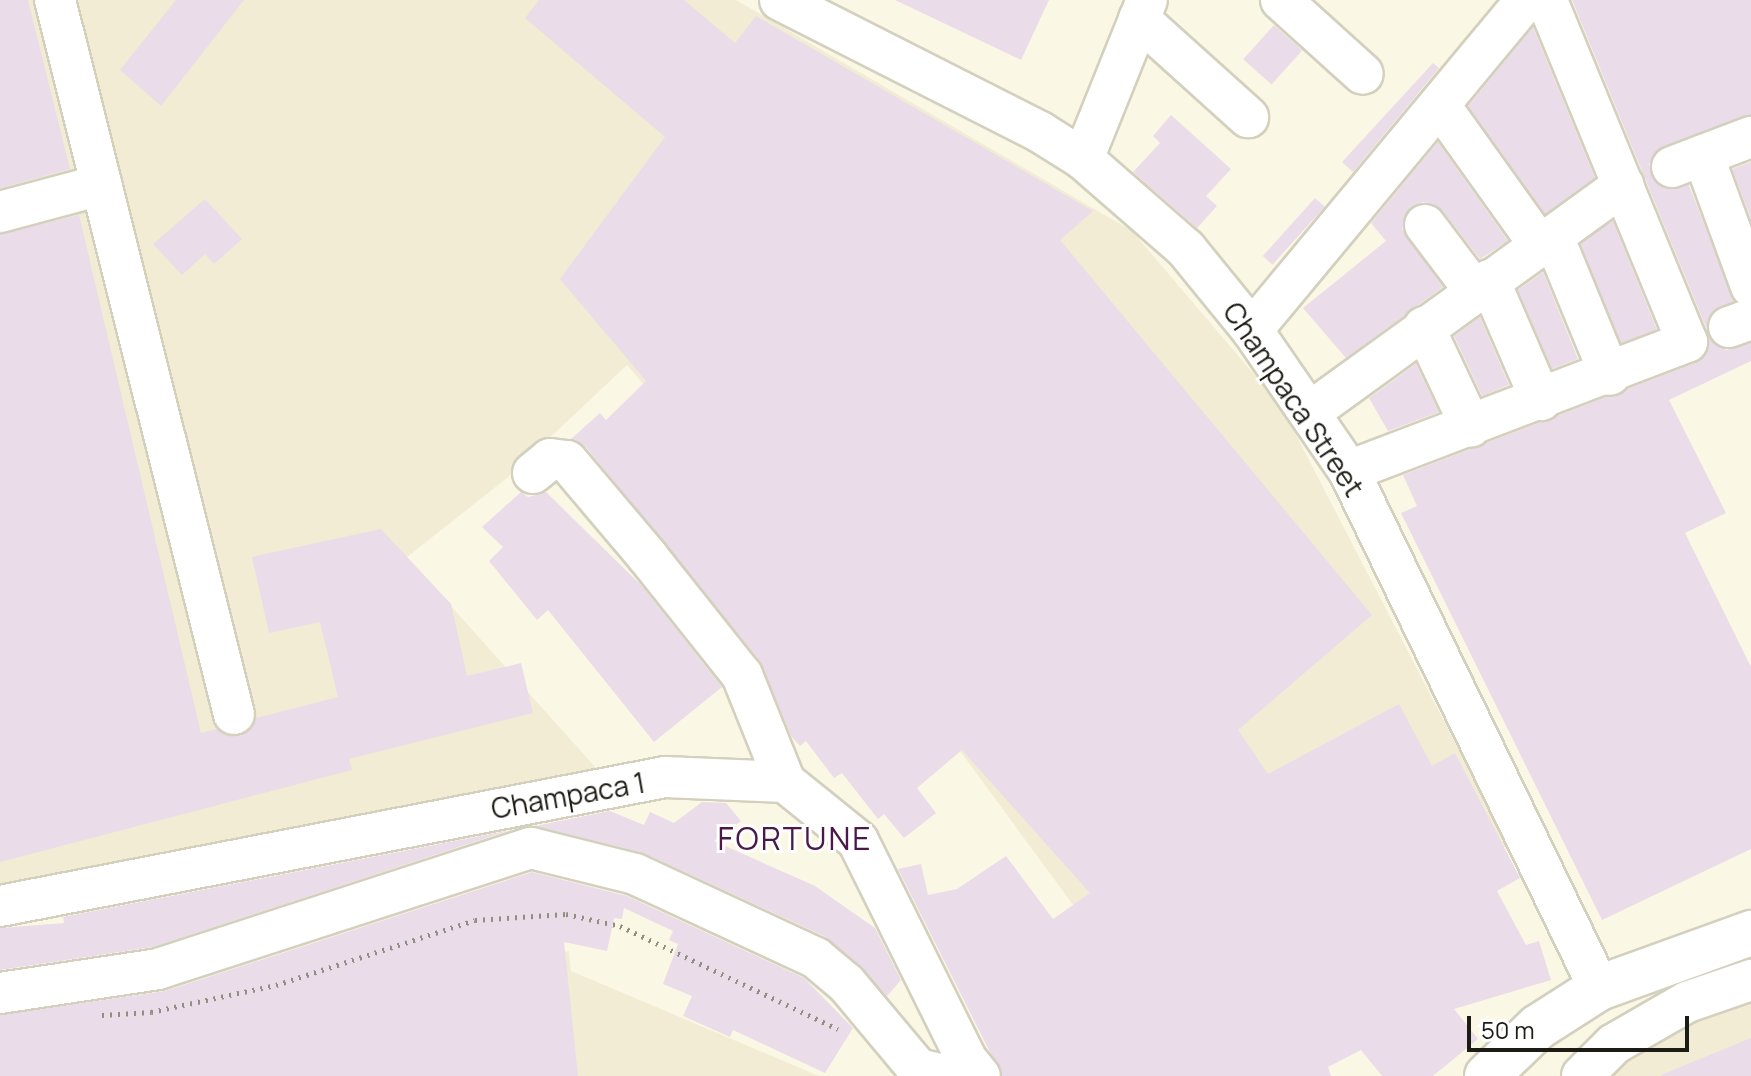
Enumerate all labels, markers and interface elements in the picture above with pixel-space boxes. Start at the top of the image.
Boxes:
street label: Champaca Street [1217,296,1371,502]
street label: Champaca 1 [488,765,648,825]
district label: FORTUNE [717,819,873,857]
scale bar [1471,1000,1693,1050]
text: 50 m [1481,1013,1535,1046]

